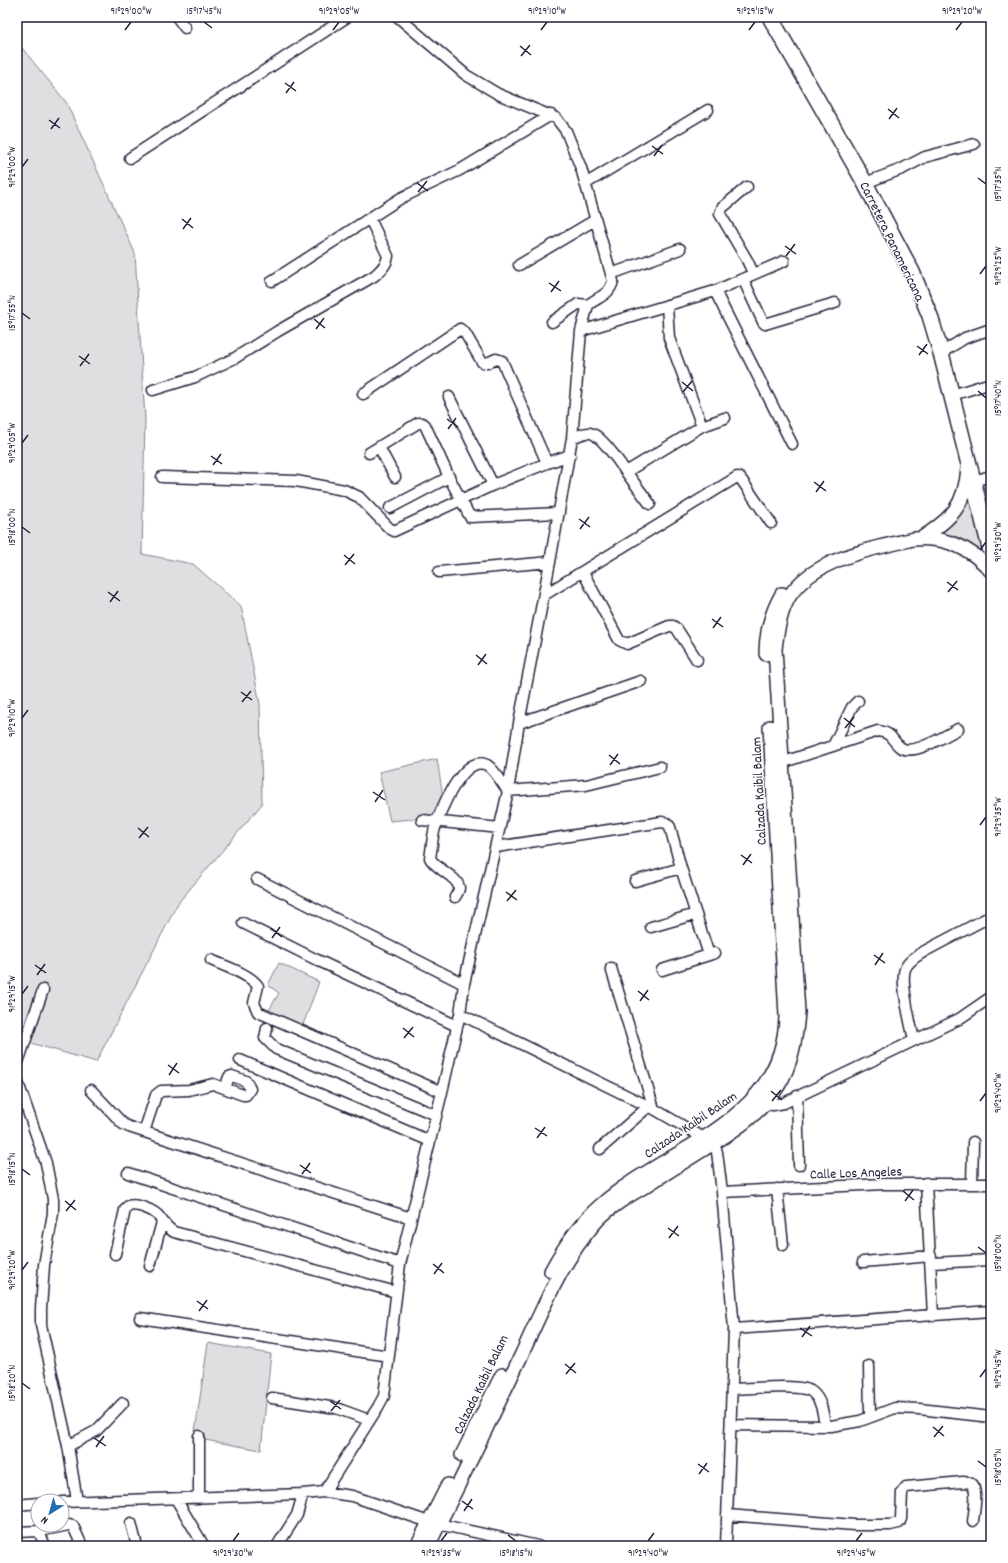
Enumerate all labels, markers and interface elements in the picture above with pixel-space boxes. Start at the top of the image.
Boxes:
text: 91°29'00"W [110,5,152,19]
text: 15°17'45"N [186,5,222,19]
text: 91°29'05"W [319,5,359,19]
text: 91°29'10"W [528,5,566,19]
text: 91°29'15"W [736,5,774,19]
text: 91°29'20"W [942,5,982,19]
text: 91°29'00"W [6,146,20,188]
text: 15°17'35"N [992,166,1006,202]
street label: Carretera Panamericana [853,179,929,306]
text: 91°29'25"W [992,246,1006,286]
text: 15°17'55"N [6,295,20,331]
text: 15°17'40"N [992,380,1006,416]
text: 91°29'05"W [6,423,20,463]
text: 15°18'00"N [6,508,20,546]
text: 91°29'30"W [992,522,1006,562]
text: 91°29'10"W [6,699,20,737]
street label: Calzada Kaibil Balam [747,736,773,846]
text: 91°29'35"W [992,797,1006,837]
text: 91°29'15"W [6,975,20,1013]
text: 91°29'40"W [992,1073,1006,1113]
street label: Calzada Kaibil Balam [641,1087,742,1164]
text: 15°18'15"N [6,1152,20,1186]
street label: Calle Los Angeles [810,1162,903,1186]
text: 15°18'00"N [992,1234,1006,1272]
text: 91°29'20"W [6,1250,20,1290]
street label: Calzada Kaibil Balam [449,1332,515,1438]
text: 91°29'45"W [992,1349,1006,1388]
text: 15°18'20"N [6,1365,20,1401]
text: 15°18'05"N [992,1449,1006,1485]
north arrow [30,1493,70,1533]
text: N [38,1511,52,1527]
text: 91°29'30"W [213,1547,253,1561]
text: 91°29'35"W [421,1547,461,1561]
text: 15°18'15"N [499,1547,533,1561]
text: 91°29'40"W [628,1547,668,1561]
text: 91°29'45"W [837,1547,876,1561]

